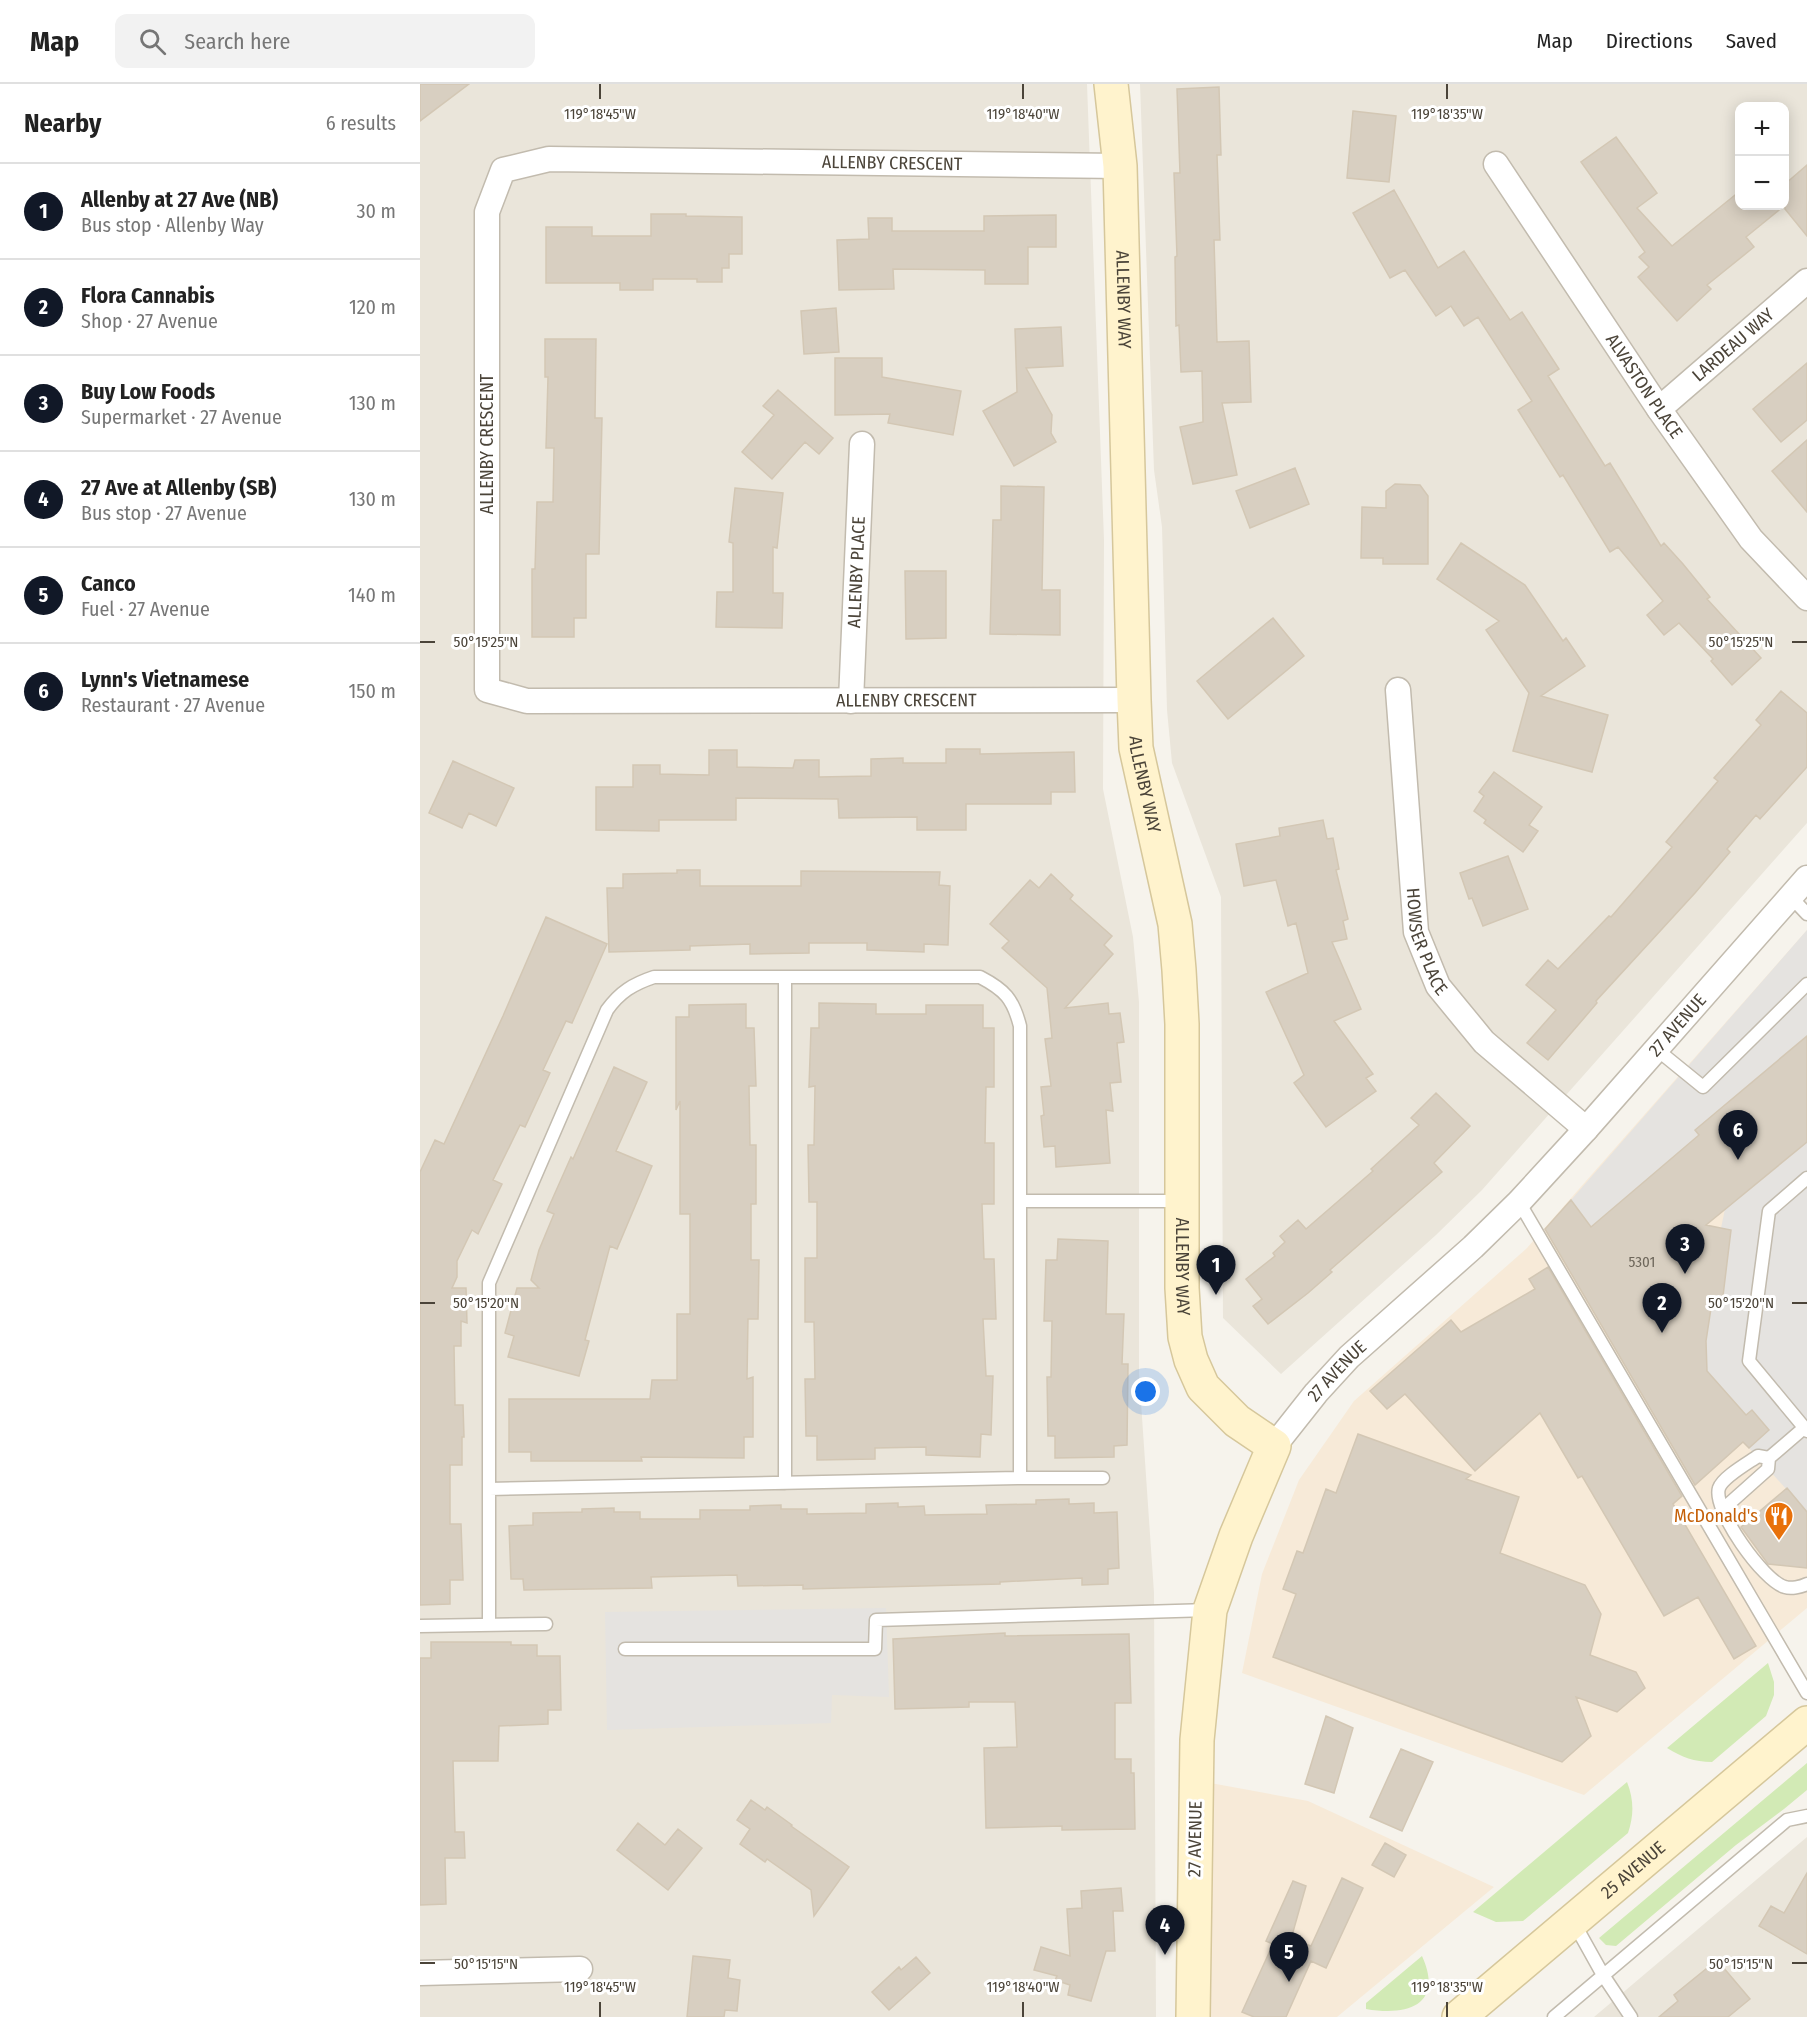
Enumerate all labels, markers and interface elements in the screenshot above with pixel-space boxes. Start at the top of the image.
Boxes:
search box [115,14,535,68]
text: Map [30,25,79,58]
icon: search [136,25,169,58]
text: Search here [184,28,290,55]
text: Map [1536,28,1573,54]
text: Directions [1606,28,1693,54]
text: Saved [1726,28,1777,54]
map controls [1735,102,1789,210]
button: + [1735,102,1789,156]
text: 119°18'45"W [564,105,636,123]
text: 119°18'40"W [986,105,1060,123]
text: 119°18'35"W [1411,105,1483,123]
text: Nearby [24,108,101,139]
text: 6 results [326,111,396,135]
street label: ALLENBY CRESCENT [822,151,963,175]
button: − [1735,156,1789,210]
text: Allenby at 27 Ave (NB) [81,186,278,213]
text: 1 [39,199,48,223]
text: 30 m [356,199,396,223]
text: Bus stop · Allenby Way [81,213,264,237]
street label: ALLENBY WAY [1111,250,1136,349]
text: Flora Cannabis [81,282,215,309]
text: 2 [39,295,48,319]
text: 120 m [349,295,396,319]
street label: LARDEAU WAY [1688,303,1779,386]
text: Shop · 27 Avenue [81,309,218,333]
street label: ALVASTON PLACE [1601,330,1687,443]
street label: ALLENBY CRESCENT [476,373,498,514]
text: Buy Low Foods [81,378,215,405]
text: 3 [39,391,48,415]
text: 130 m [349,391,396,415]
text: Supermarket · 27 Avenue [81,405,282,429]
text: 27 Ave at Allenby (SB) [81,474,276,501]
text: 4 [38,487,49,511]
text: 130 m [349,487,396,511]
text: Bus stop · 27 Avenue [81,501,247,525]
street label: ALLENBY PLACE [843,516,870,628]
text: Canco [81,570,136,597]
text: 5 [39,583,48,607]
text: 140 m [348,583,396,607]
text: Fuel · 27 Avenue [81,597,210,621]
text: 50°15'25"N [454,633,518,651]
text: 50°15'25"N [1709,633,1773,651]
text: Lynn's Vietnamese [81,666,249,693]
text: 6 [38,679,49,703]
text: 150 m [349,679,396,703]
street label: ALLENBY CRESCENT [836,689,977,711]
text: Restaurant · 27 Avenue [81,693,265,717]
street label: ALLENBY WAY [1125,736,1165,835]
street label: HOWSER PLACE [1402,887,1452,1000]
street label: 27 AVENUE [1644,989,1711,1061]
pin: 6 [1718,1110,1758,1160]
street label: ALLENBY WAY [1171,1218,1195,1317]
pin: 3 [1666,1224,1704,1274]
pin: 1 [1196,1246,1236,1295]
house number: 5301 [1629,1253,1655,1271]
pin: 2 [1642,1284,1682,1333]
text: 50°15'20"N [453,1294,519,1312]
text: 50°15'20"N [1708,1294,1774,1312]
street label: 27 AVENUE [1303,1336,1371,1406]
your location [1131,1377,1160,1406]
restaurant icon: McDonald's [1763,1500,1795,1542]
place label: McDonald's [1674,1505,1758,1527]
street label: 27 AVENUE [1183,1801,1207,1877]
street label: 25 AVENUE [1597,1837,1670,1903]
pin: 4 [1146,1906,1184,1955]
pin: 5 [1270,1932,1308,1982]
text: 50°15'15"N [454,1955,518,1973]
text: 50°15'15"N [1709,1955,1773,1973]
text: 119°18'45"W [564,1978,636,1996]
text: 119°18'40"W [986,1978,1060,1996]
text: 119°18'35"W [1411,1978,1483,1996]

